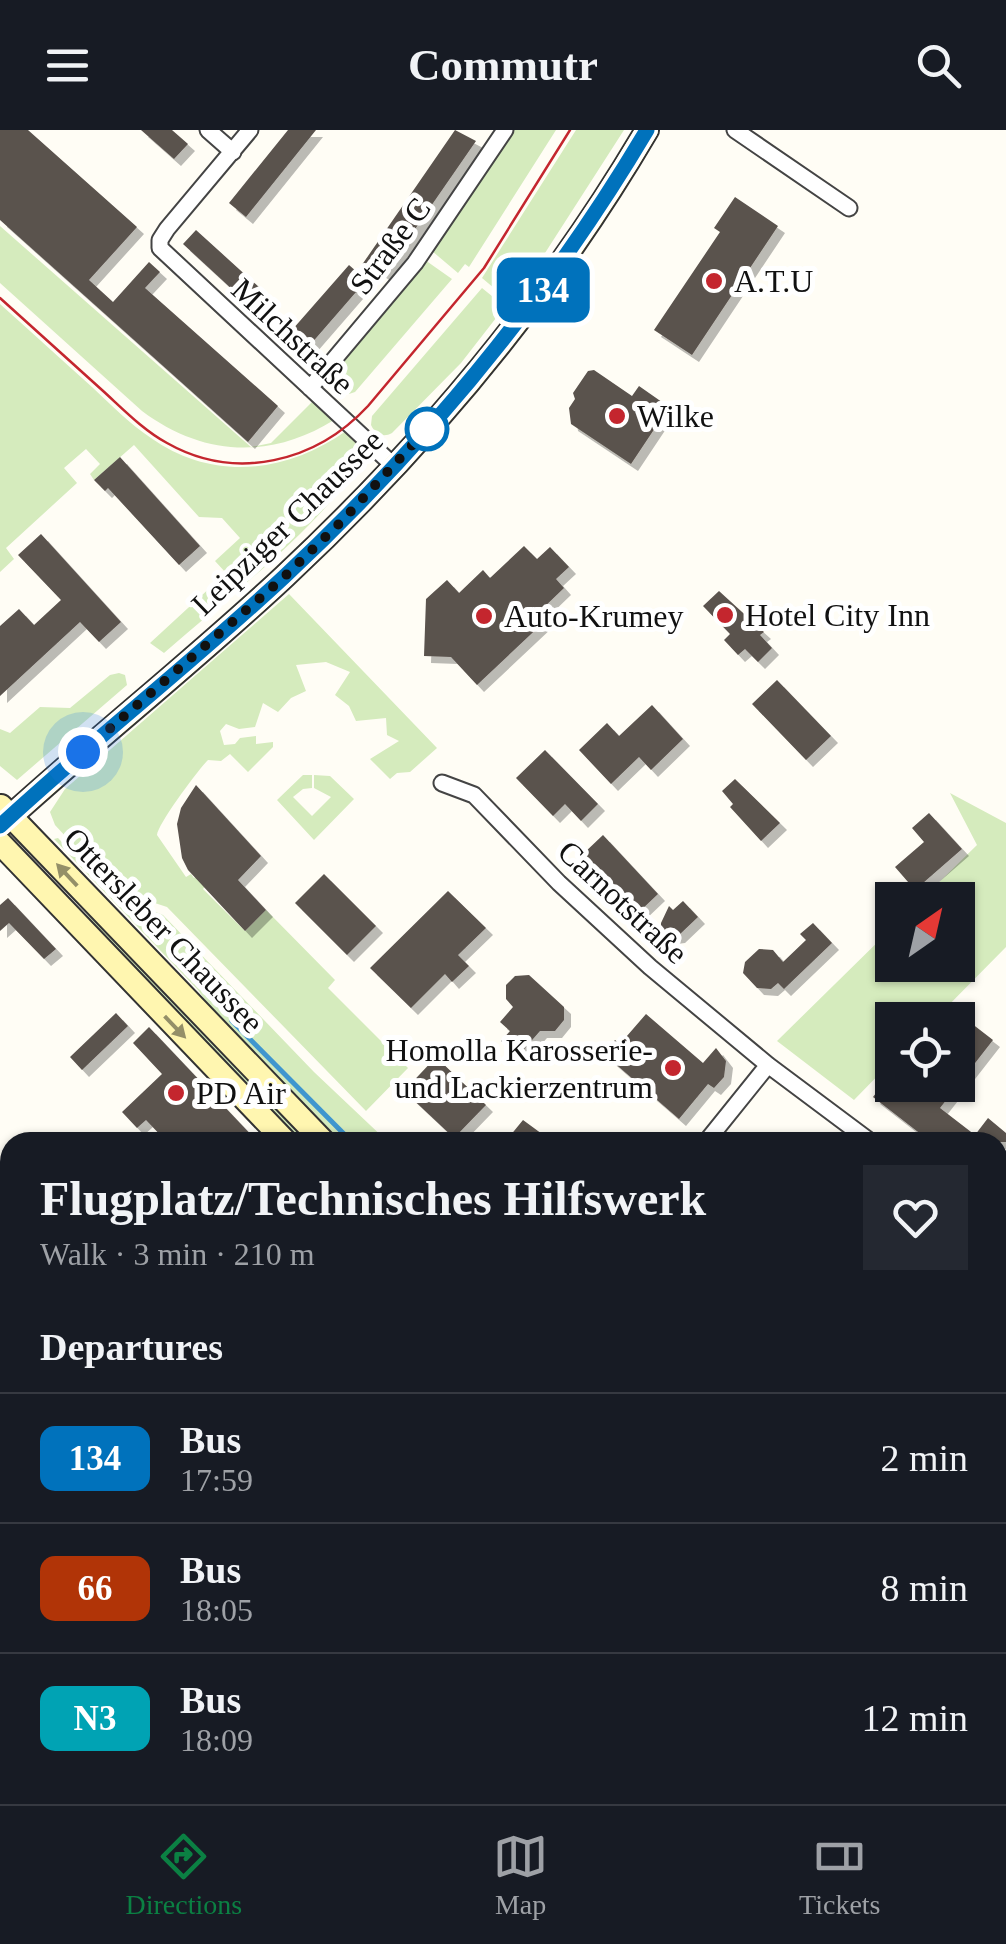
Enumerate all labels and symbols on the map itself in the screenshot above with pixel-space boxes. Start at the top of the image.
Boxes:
street label: Straße C [342,191,438,301]
line badge: 134 [486,258,600,322]
place label: A.T.U [734,263,813,299]
marker: A.T.U [703,270,725,292]
street label: Milchstraße [225,271,361,401]
place label: Wilke [637,398,714,434]
marker: Wilke [606,405,628,427]
unlabelled marker [406,408,448,450]
street label: Leipziger Chaussee [184,422,390,622]
place label: Hotel City Inn [745,597,930,633]
place label: Auto-Krumey [504,598,684,634]
marker: Hotel City Inn [714,604,736,626]
marker: Auto-Krumey [473,605,495,627]
your location [58,727,108,777]
street label: Ottersleber Chaussee [57,820,271,1040]
street label: Carnotstraße [551,833,695,971]
one-way arrow [56,863,79,887]
north arrow [875,882,975,982]
one-way arrow [163,1015,186,1039]
place label: Homolla Karosserie- und Lackierzentrum [386,1032,653,1105]
marker: Homolla Karosserie- und Lackierzentrum [662,1057,684,1079]
place label: PD Air [196,1075,286,1111]
marker: PD Air [165,1082,187,1104]

